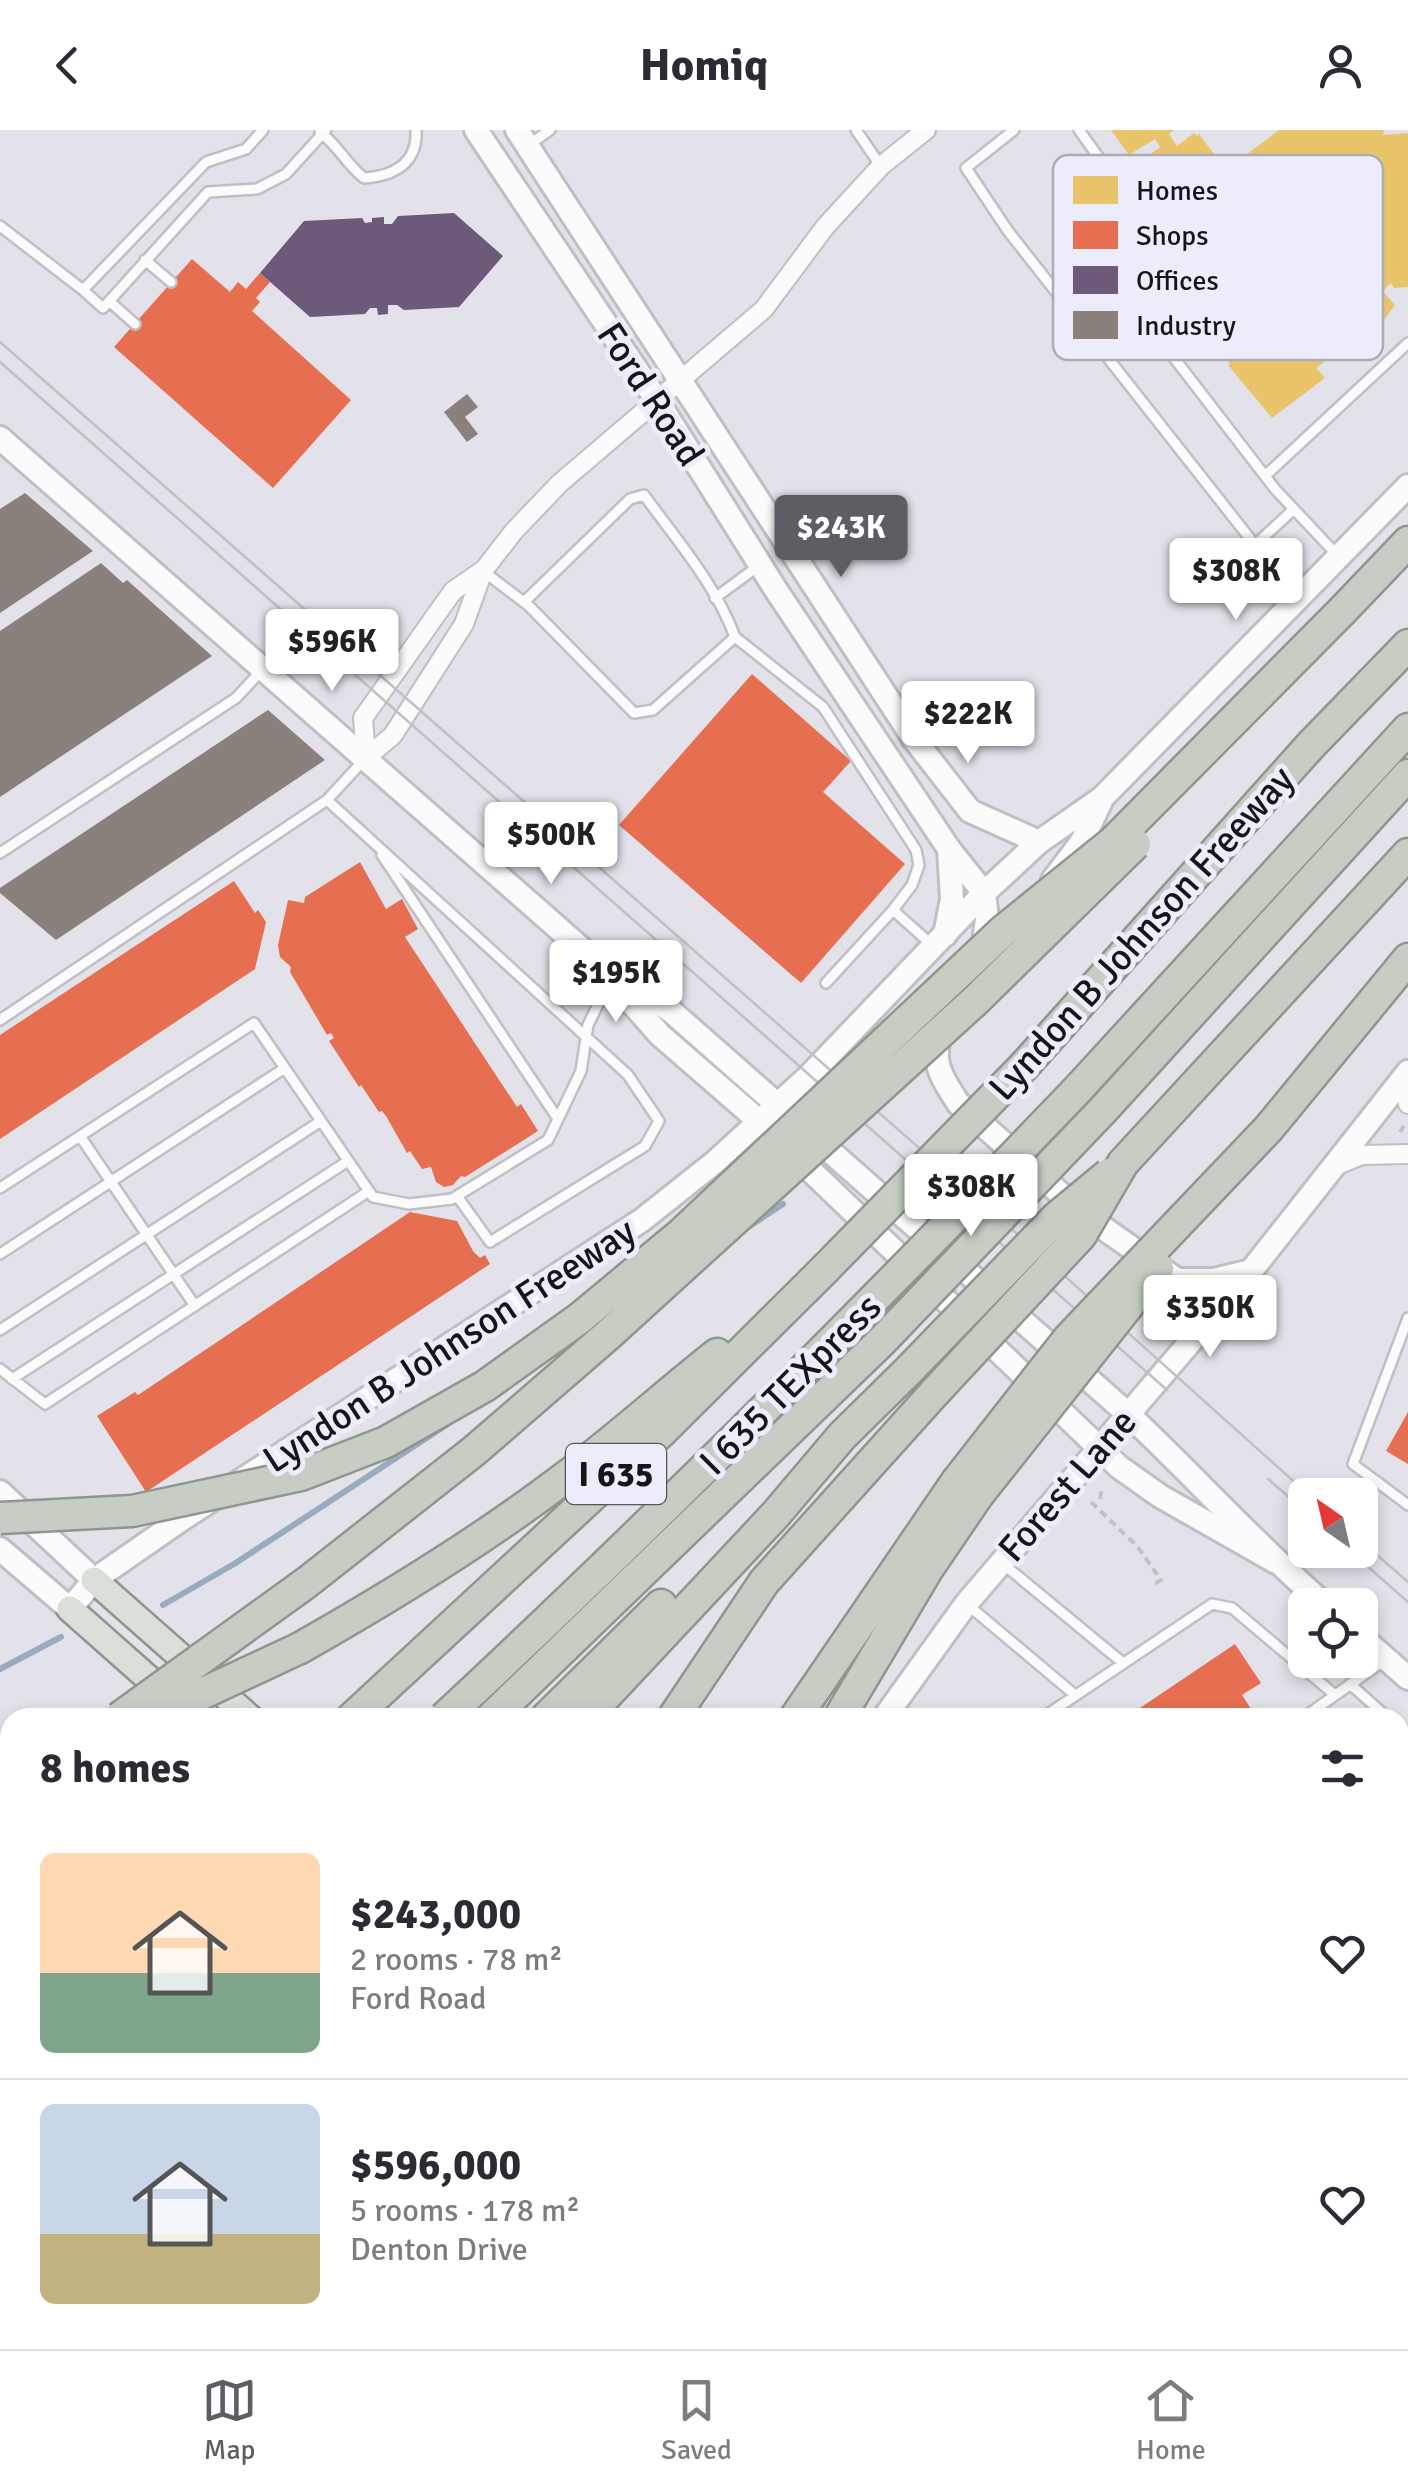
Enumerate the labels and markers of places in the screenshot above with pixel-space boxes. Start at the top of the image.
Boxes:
pin: $243K [771,495,911,580]
pin: $308K [1166,538,1306,623]
pin: $596K [262,609,402,694]
pin: $222K [898,681,1038,766]
pin: $500K [481,802,621,887]
pin: $195K [546,940,686,1025]
pin: $308K [901,1154,1041,1239]
pin: $350K [1140,1275,1280,1360]

